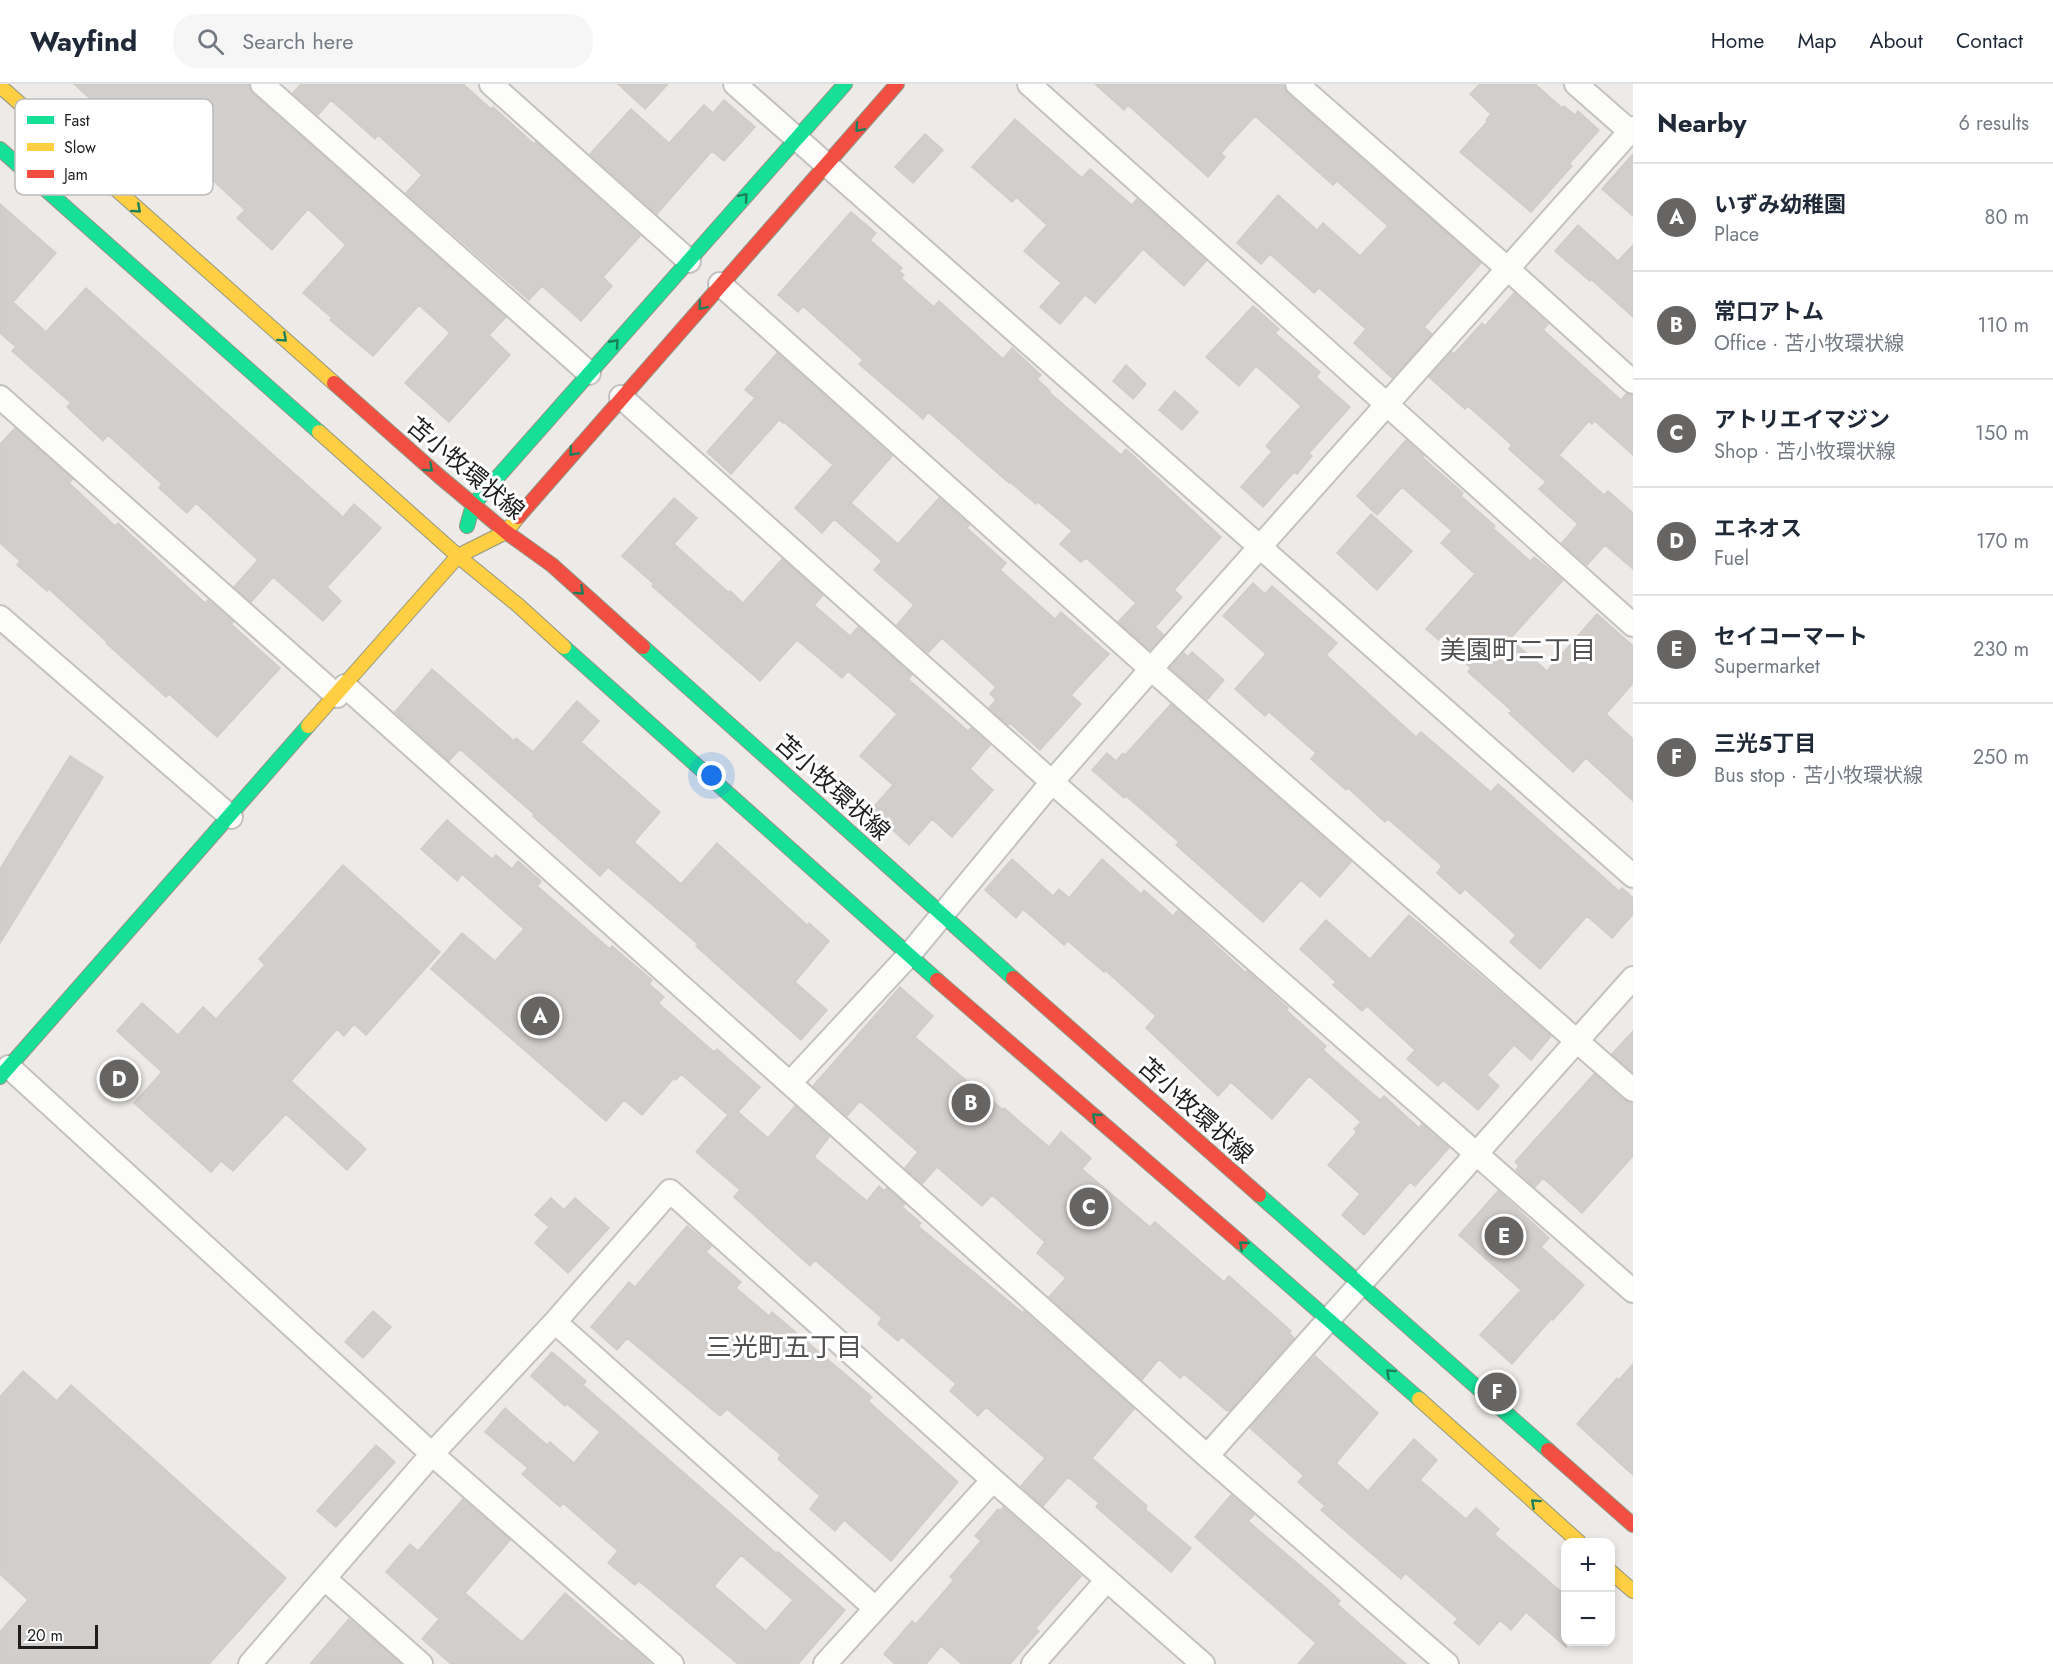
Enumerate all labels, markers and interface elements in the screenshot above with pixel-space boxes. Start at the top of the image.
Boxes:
search box [173,14,593,68]
text: Wayfind [30,21,137,62]
icon: search [194,25,227,58]
text: Search here [242,25,354,57]
text: Home [1711,26,1764,56]
text: Map [1797,26,1837,56]
text: About [1870,26,1923,56]
text: Contact [1956,26,2023,56]
legend [15,99,213,195]
text: Nearby [1657,104,1746,142]
text: Fast [64,109,90,132]
text: 6 results [1959,109,2029,138]
one-way arrow [855,121,866,132]
text: Slow [64,136,96,159]
text: Jam [62,163,88,186]
text: いずみ幼稚園 [1714,188,1846,220]
one-way arrow [737,193,748,204]
one-way arrow [131,202,141,213]
text: A [1669,203,1684,232]
text: 80 m [1984,203,2029,232]
text: Place [1714,220,1759,249]
text: 常口アトム [1714,295,1824,327]
one-way arrow [698,299,709,309]
text: B [1670,311,1683,340]
text: 110 m [1977,311,2029,340]
text: Office · 苫小牧環状線 [1714,329,1904,358]
one-way arrow [277,331,287,342]
one-way arrow [608,339,619,350]
text: アトリエイマジン [1714,403,1890,435]
street label: 苫小牧環状線 [400,408,532,528]
text: C [1669,419,1684,448]
text: 150 m [1975,419,2029,448]
text: Shop · 苫小牧環状線 [1714,437,1896,466]
one-way arrow [569,445,580,456]
one-way arrow [423,461,433,472]
text: エネオス [1714,512,1802,544]
text: D [1669,527,1684,556]
text: 170 m [1976,527,2029,556]
text: Fuel [1714,544,1749,573]
one-way arrow [574,584,584,595]
text: セイコーマート [1714,620,1868,652]
district label: 美園町二丁目 [1440,631,1596,669]
text: E [1670,635,1683,664]
text: 230 m [1973,635,2029,664]
text: Supermarket [1714,652,1820,681]
street label: 苫小牧環状線 [768,726,898,848]
text: 三光5丁目 [1714,727,1816,759]
text: F [1671,743,1682,772]
text: 250 m [1973,743,2029,772]
your location [697,761,726,790]
text: Bus stop · 苫小牧環状線 [1714,761,1923,790]
pin: A [520,994,560,1038]
street label: 苫小牧環状線 [1131,1049,1261,1171]
pin: D [100,1056,138,1102]
pin: B [952,1080,990,1126]
one-way arrow [1092,1113,1103,1124]
pin: C [1070,1184,1108,1230]
pin: E [1484,1214,1524,1258]
one-way arrow [1239,1241,1250,1252]
district label: 三光町五丁目 [706,1328,862,1366]
one-way arrow [1386,1369,1397,1380]
pin: F [1478,1370,1516,1414]
one-way arrow [1531,1499,1542,1510]
map controls [1561,1538,1615,1646]
button: + [1561,1538,1615,1592]
button: − [1561,1592,1615,1646]
scale bar [18,1622,98,1650]
text: 20 m [27,1624,63,1647]

